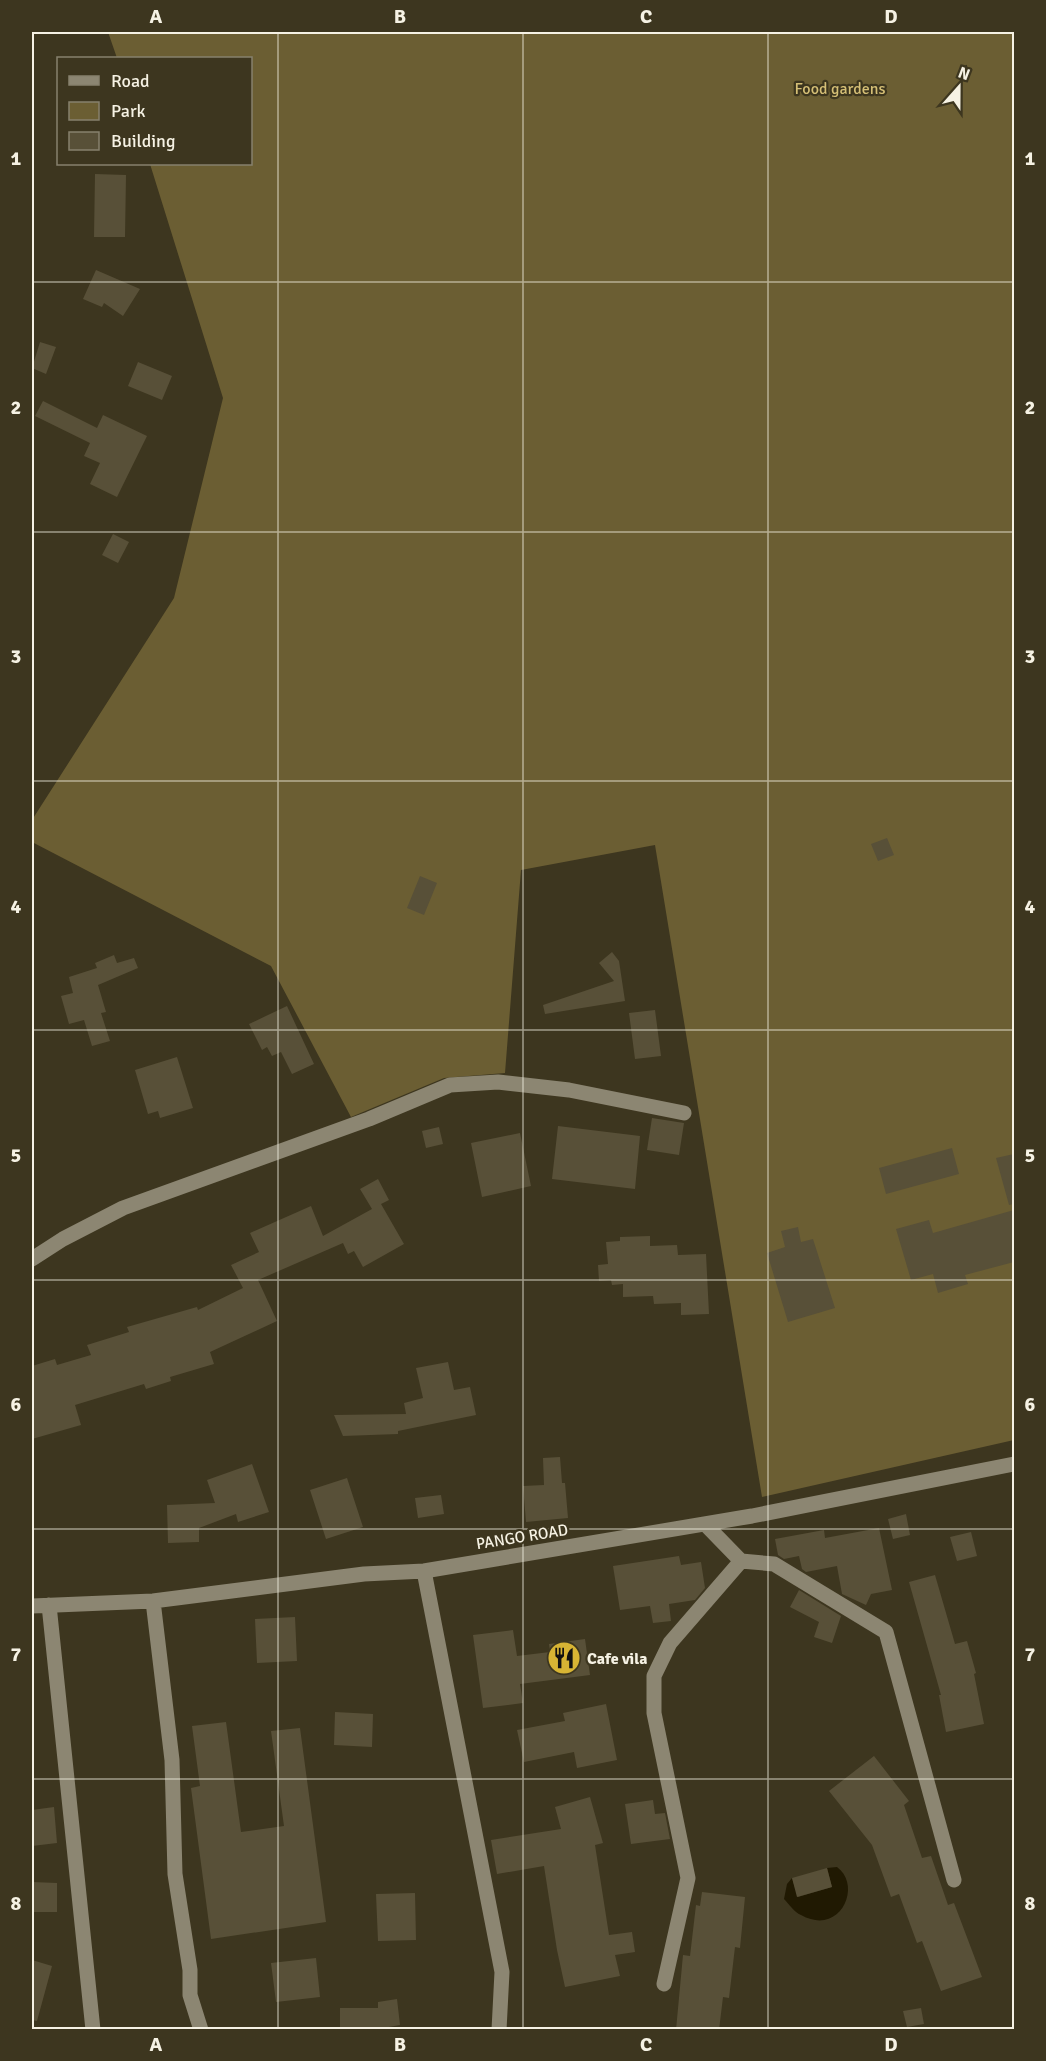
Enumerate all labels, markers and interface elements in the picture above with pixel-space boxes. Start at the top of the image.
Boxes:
text: A [150,4,163,29]
text: B [394,4,406,29]
text: C [640,4,652,29]
text: D [884,4,898,29]
legend [57,57,252,165]
north arrow [929,57,989,117]
text: N [955,63,973,85]
text: Road [111,70,150,92]
park label: Food gardens [794,79,886,99]
text: Park [111,100,146,122]
text: Building [111,130,175,152]
text: 1 [11,146,22,171]
text: 1 [1025,146,1036,171]
text: 2 [11,395,21,420]
text: 2 [1025,395,1035,420]
text: 3 [11,644,21,669]
text: 3 [1025,644,1035,669]
text: 4 [11,894,22,919]
text: 4 [1025,894,1036,919]
text: 5 [11,1143,21,1168]
text: 5 [1025,1143,1035,1168]
text: 6 [11,1392,22,1417]
text: 6 [1025,1392,1036,1417]
street label: PANGO ROAD [475,1520,570,1554]
restaurant icon: Cafe vila [546,1640,582,1676]
text: 7 [11,1642,22,1667]
text: 7 [1025,1642,1036,1667]
place label: Cafe vila [587,1649,647,1669]
text: 8 [11,1891,22,1916]
text: 8 [1025,1891,1036,1916]
text: A [150,2032,163,2057]
text: B [394,2032,406,2057]
text: C [640,2032,652,2057]
text: D [884,2032,898,2057]

